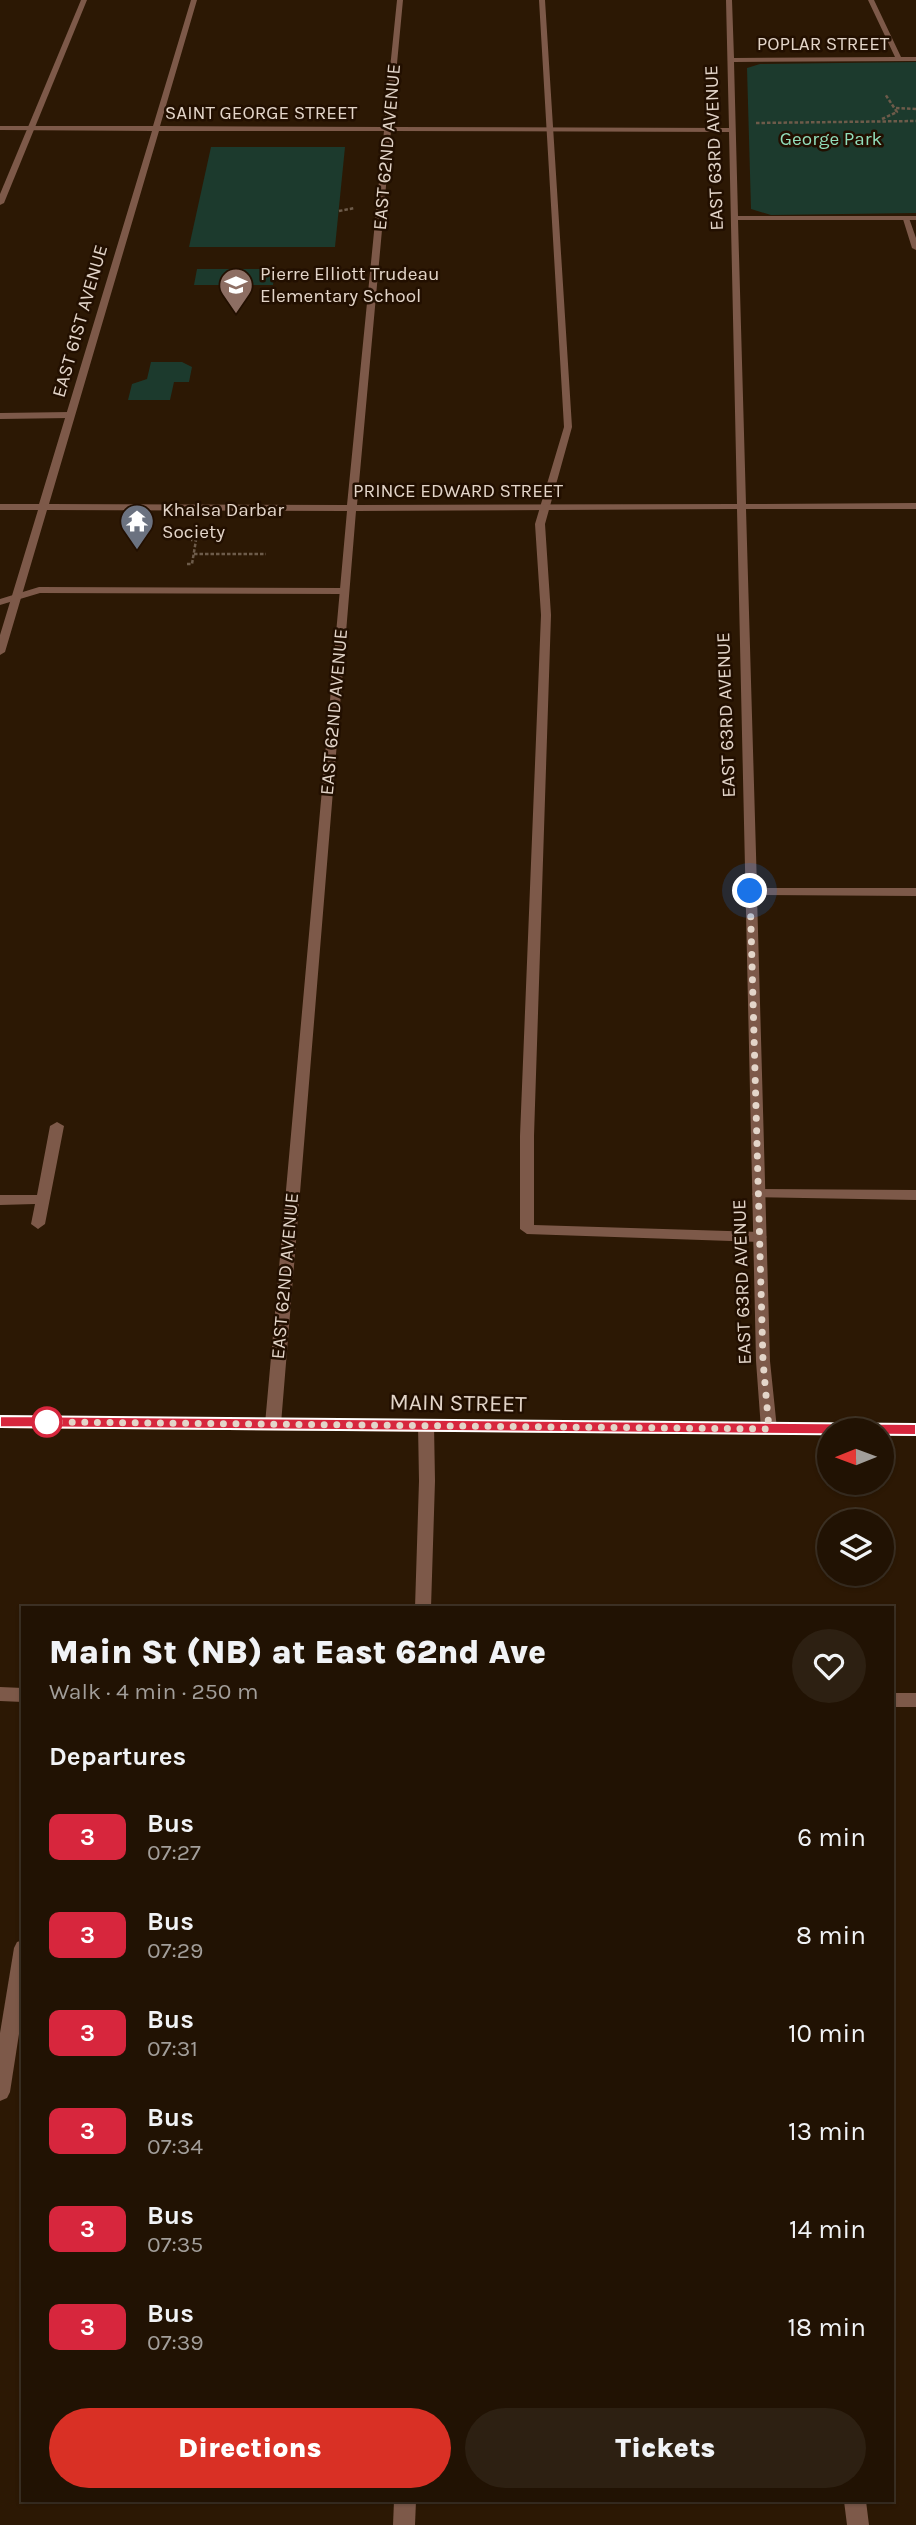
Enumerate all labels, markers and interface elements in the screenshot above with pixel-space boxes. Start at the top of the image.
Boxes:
street label: POPLAR STREET [757,33,890,55]
street label: EAST 62ND AVENUE [369,63,405,231]
street label: EAST 63RD AVENUE [700,65,728,231]
street label: SAINT GEORGE STREET [165,102,358,124]
park label: George Park [780,128,883,150]
street label: EAST 61ST AVENUE [48,242,112,400]
place label: Pierre Elliott Trudeau Elementary School [260,263,440,307]
school or university icon: Pierre Elliott Trudeau Elementary School [217,266,255,315]
street label: PRINCE EDWARD STREET [353,480,563,502]
place label: Khalsa Darbar Society [162,499,284,543]
temple icon: Khalsa Darbar Society [118,502,156,551]
street label: EAST 62ND AVENUE [316,628,352,796]
street label: EAST 63RD AVENUE [712,632,740,798]
your location [732,873,767,908]
street label: EAST 62ND AVENUE [267,1192,303,1360]
street label: EAST 63RD AVENUE [728,1199,756,1365]
street label: MAIN STREET [389,1388,527,1418]
unlabelled marker [32,1407,62,1437]
north arrow [817,1418,894,1494]
map controls [817,1418,894,1586]
button: layers [817,1509,894,1586]
button: heart [792,1629,866,1703]
text: Main St (NB) at East 62nd Ave [49,1633,546,1671]
text: Walk · 4 min · 250 m [49,1678,258,1705]
text: Departures [49,1741,186,1772]
text: Bus [147,1808,194,1839]
text: 6 min [797,1822,866,1853]
text: 3 [80,1823,95,1851]
text: 07:27 [147,1839,201,1866]
text: Bus [147,1906,194,1937]
text: 8 min [796,1920,866,1951]
text: 3 [80,1921,95,1949]
text: 07:29 [147,1937,203,1964]
text: Bus [147,2004,194,2035]
text: 10 min [788,2018,866,2049]
text: 3 [80,2019,95,2047]
text: 07:31 [147,2035,198,2062]
text: Bus [147,2102,194,2133]
text: 13 min [788,2116,866,2147]
text: 3 [80,2117,95,2145]
text: 07:34 [147,2133,203,2160]
text: Bus [147,2200,194,2231]
text: 14 min [789,2214,866,2245]
text: 3 [80,2215,95,2243]
text: 07:35 [147,2231,203,2258]
text: Bus [147,2298,194,2329]
text: 18 min [787,2312,866,2343]
text: 3 [80,2313,95,2341]
text: 07:39 [147,2329,204,2356]
button: Directions [49,2408,451,2488]
button: Tickets [465,2408,866,2488]

